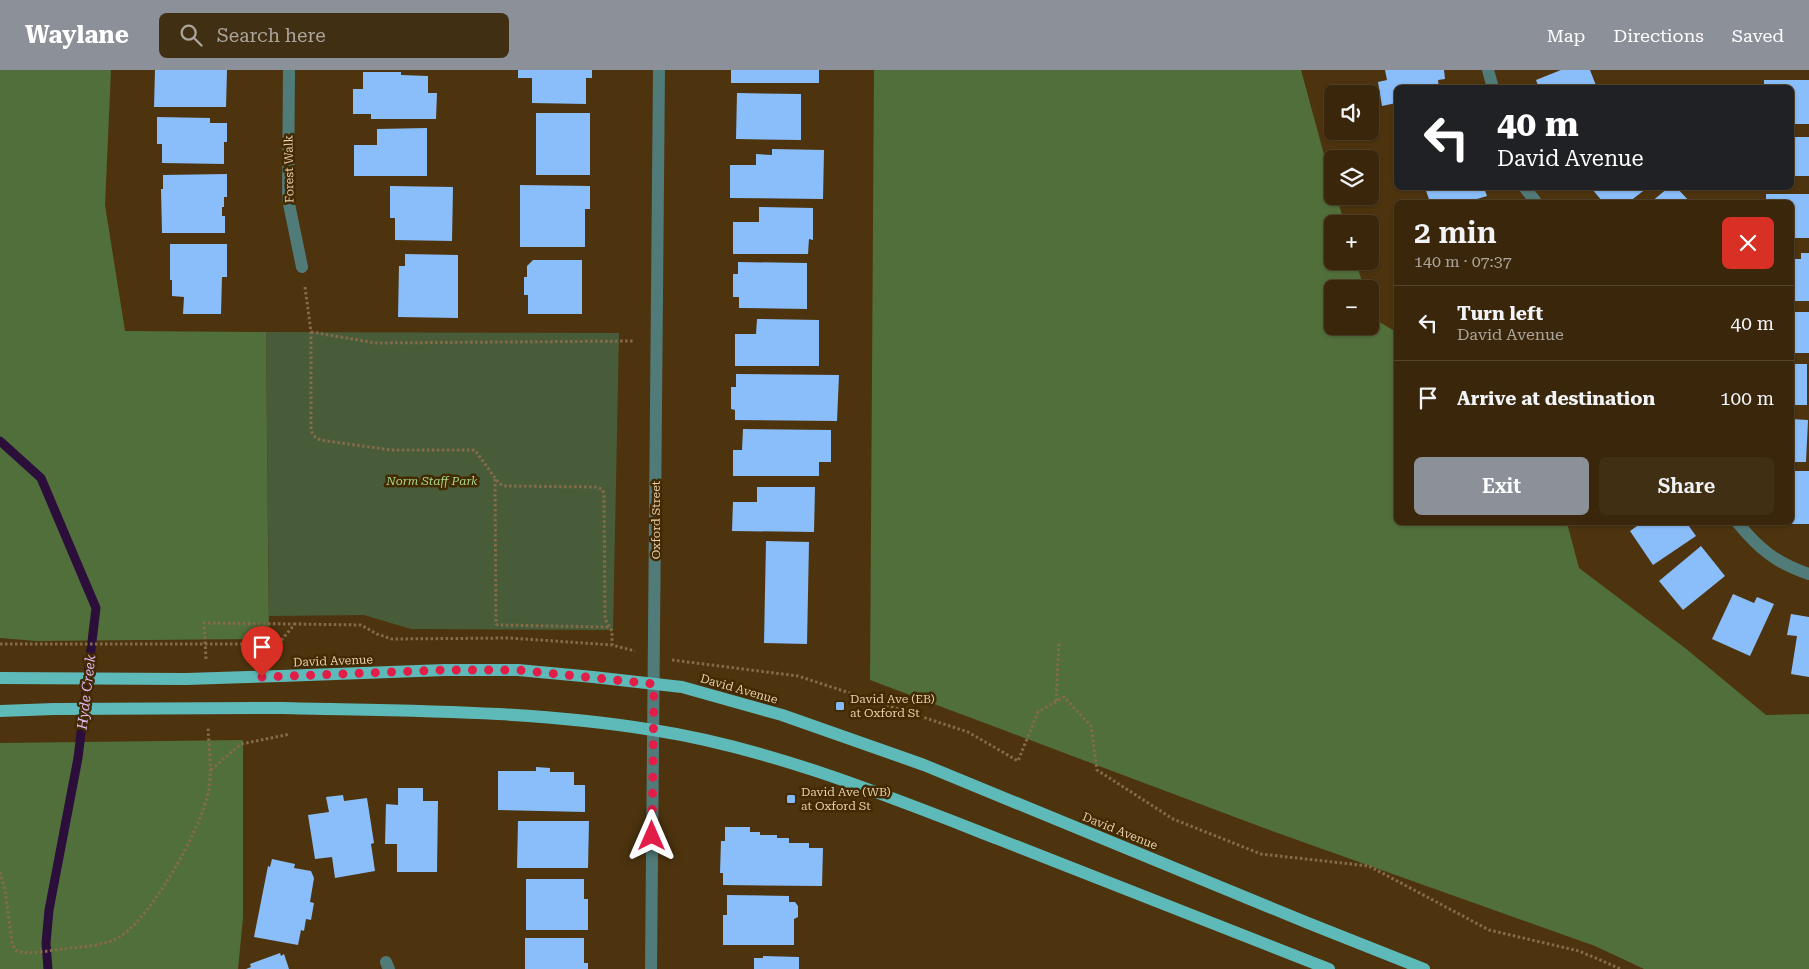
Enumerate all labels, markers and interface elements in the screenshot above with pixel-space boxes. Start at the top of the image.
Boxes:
search box [159,13,509,58]
text: Waylane [25,21,129,49]
icon: search [177,21,205,49]
text: Search here [217,24,326,47]
text: Map [1547,25,1585,46]
text: Directions [1613,25,1704,46]
text: Saved [1732,25,1784,46]
map controls [1324,85,1379,335]
button: sound [1324,85,1379,140]
text: 40 m [1497,104,1579,145]
icon: left [1414,105,1479,170]
street label: Forest Walk [281,134,297,203]
text: David Avenue [1497,146,1644,171]
button: layers [1324,150,1379,205]
button: + [1324,215,1379,270]
text: 2 min [1414,215,1497,250]
button: close [1722,217,1774,269]
text: 140 m · 07:37 [1414,252,1512,271]
button: − [1324,280,1379,335]
text: Turn left [1457,302,1543,325]
icon: left [1414,309,1442,337]
text: 40 m [1731,312,1774,335]
text: David Avenue [1457,325,1564,344]
icon: arrive [1414,384,1442,412]
text: Arrive at destination [1457,387,1655,410]
text: 100 m [1720,387,1774,410]
button: Exit [1414,457,1589,515]
button: Share [1599,457,1774,515]
park label: Norm Staff Park [385,474,478,488]
street label: Oxford Street [649,480,663,559]
pin [241,626,283,677]
icon: arrive [248,633,276,661]
water label: Hyde Creek [73,653,99,731]
street label: David Avenue [293,653,374,669]
street label: David Avenue [699,671,780,707]
place label: David Ave (EB) at Oxford St [850,692,935,720]
marker: David Ave (EB) at Oxford St [834,700,846,712]
place label: David Ave (WB) at Oxford St [801,785,891,813]
marker: David Ave (WB) at Oxford St [785,793,797,805]
position arrow [625,809,677,861]
street label: David Avenue [1080,810,1160,853]

